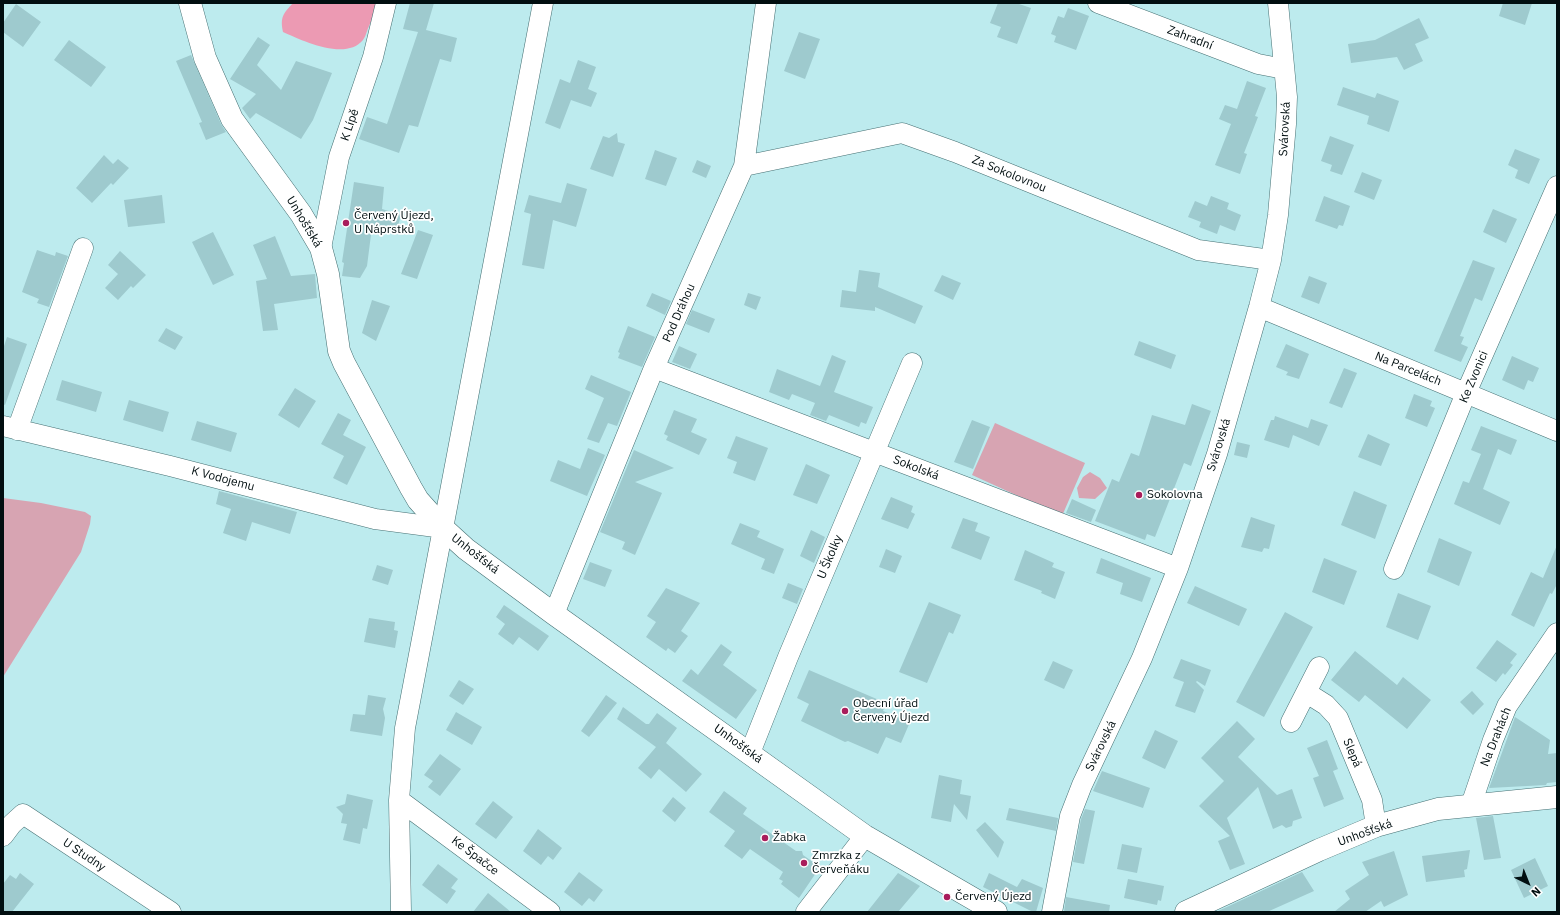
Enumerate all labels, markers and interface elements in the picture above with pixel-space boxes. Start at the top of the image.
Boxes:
street label: Zahradní [1165,23,1215,53]
street label: Svárovská [1276,101,1294,157]
street label: K Lípě [338,107,362,143]
street label: Za Sokolovnou [970,153,1048,195]
street label: Unhošťská [283,194,325,250]
place label: Červený Újezd, U Náprstků [354,209,434,237]
marker: Červený Újezd, U Náprstků [341,218,351,228]
street label: Pod Dráhou [660,281,698,345]
street label: Na Parcelách [1373,349,1443,389]
street label: Ke Zvonici [1457,349,1491,405]
street label: Svárovská [1204,417,1234,473]
street label: Sokolská [891,453,941,483]
street label: K Vodojemu [190,464,256,494]
place label: Sokolovna [1147,488,1203,502]
marker: Sokolovna [1134,490,1144,500]
street label: Unhošťská [448,531,502,577]
street label: U Školky [814,533,846,581]
place label: Obecní úřad Červený Újezd [853,697,930,725]
street label: Na Drahách [1478,705,1514,769]
marker: Obecní úřad Červený Újezd [840,706,850,716]
street label: Svárovská [1083,718,1119,774]
street label: Unhošťská [711,721,765,767]
street label: Slepá [1339,736,1365,770]
street label: Unhošťská [1336,816,1394,850]
place label: Žabka [773,831,806,845]
marker: Žabka [760,833,770,843]
street label: Ke Špačce [448,834,502,878]
street label: U Studny [60,835,108,875]
place label: Zmrzka z Červeňáku [812,849,869,877]
marker: Zmrzka z Červeňáku [799,858,809,868]
north arrow [1508,863,1548,903]
text: N [1528,884,1544,900]
place label: Červený Újezd [955,890,1032,904]
marker: Červený Újezd [942,892,952,902]

